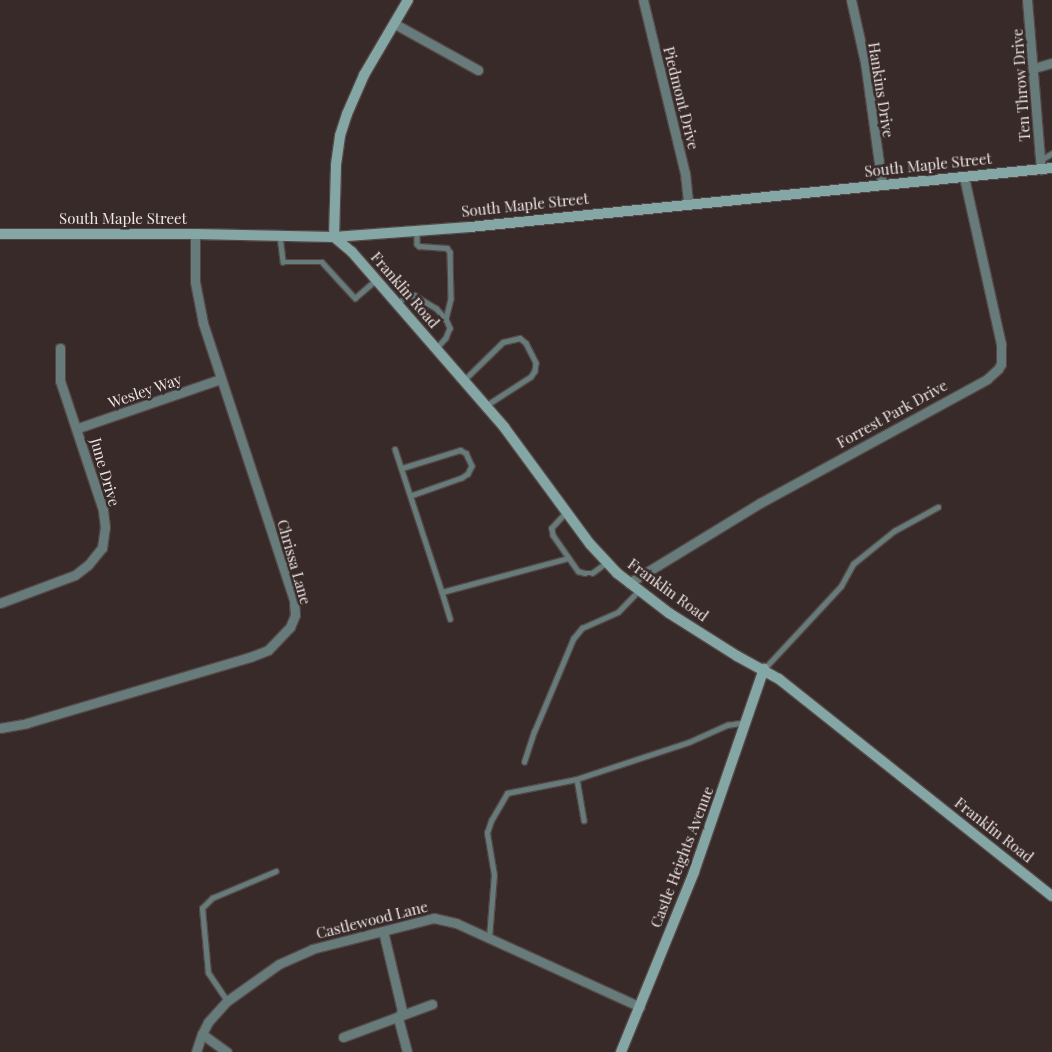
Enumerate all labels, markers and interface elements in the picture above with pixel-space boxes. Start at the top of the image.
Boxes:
street label: Ten Throw Drive [1008,28,1034,142]
street label: Hankins Drive [865,41,897,139]
street label: Piedmont Drive [659,45,703,151]
street label: South Maple Street [864,149,992,181]
street label: South Maple Street [461,189,589,221]
street label: South Maple Street [59,210,187,228]
street label: Franklin Road [367,248,443,332]
street label: Wesley Way [105,370,185,412]
street label: Forrest Park Drive [833,376,951,452]
street label: June Drive [87,436,123,508]
street label: Chrissa Lane [273,517,315,607]
street label: Franklin Road [624,555,712,625]
street label: Castle Heights Avenue [647,784,717,930]
street label: Franklin Road [951,794,1037,866]
street label: Castlewood Lane [314,897,430,943]

